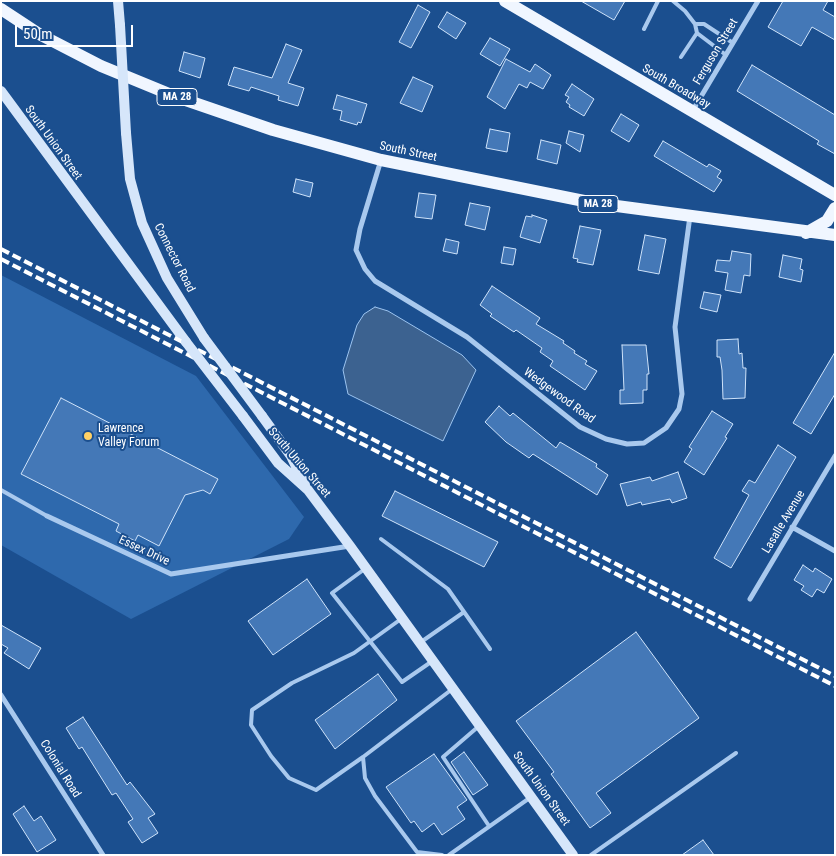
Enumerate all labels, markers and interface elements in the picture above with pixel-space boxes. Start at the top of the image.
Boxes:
scale bar [18,15,135,47]
street label: Ferguson Street [691,16,741,88]
text: 50 m [23,25,53,43]
street label: South Broadway [639,62,713,112]
road number: MA 28 [157,88,197,105]
street label: South Union Street [21,103,85,183]
street label: South Street [378,139,438,165]
road number: MA 28 [578,195,618,212]
street label: Connector Road [150,221,198,295]
street label: Wedgewood Road [520,365,598,427]
place label: Lawrence Valley Forum [98,422,159,450]
street label: South Union Street [265,425,333,501]
marker: Lawrence Valley Forum [82,430,94,442]
street label: Lasalle Avenue [760,488,808,556]
street label: Essex Drive [116,533,172,569]
street label: Colonial Road [37,737,83,801]
street label: South Union Street [509,749,573,829]

